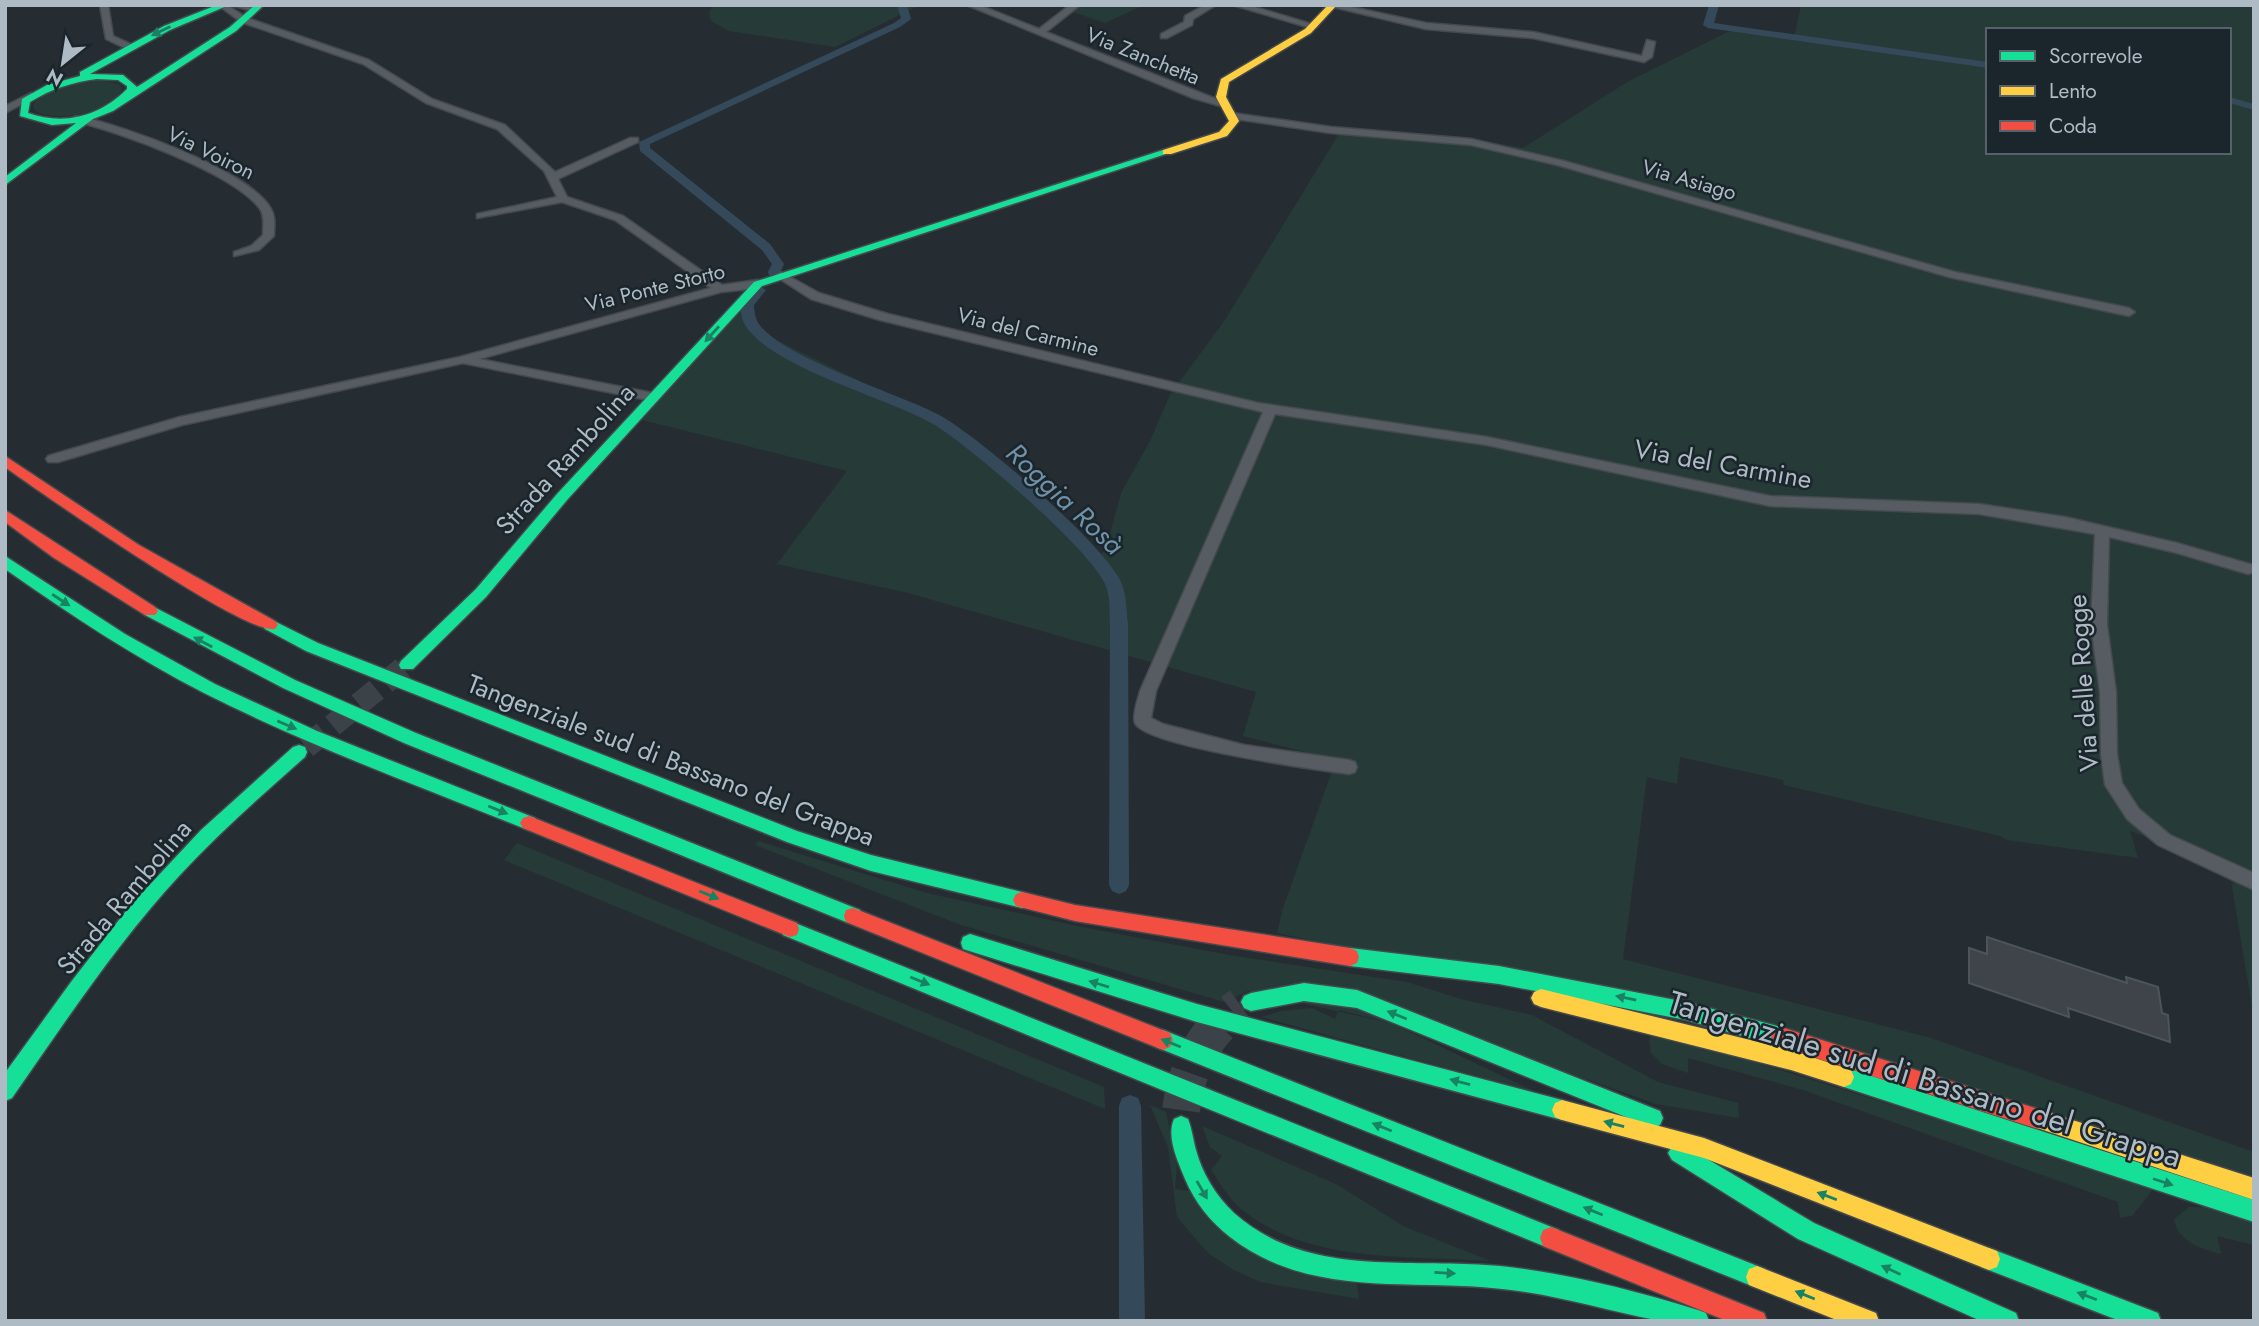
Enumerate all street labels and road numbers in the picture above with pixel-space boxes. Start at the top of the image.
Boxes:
street label: Via Zanchetta [1082,20,1204,92]
street label: Via Voiron [162,119,260,187]
street label: Via Asiago [1638,152,1740,208]
street label: Via Ponte Storto [582,256,728,320]
street label: Via del Carmine [954,300,1102,364]
street label: Strada Rambolina [487,375,643,543]
street label: Via del Carmine [1631,430,1815,498]
street label: Via delle Rogge [2058,593,2108,773]
street label: Tangenziale sud di Bassano del Grappa [462,665,880,855]
street label: Strada Rambolina [48,811,200,983]
street label: Tangenziale sud di Bassano del Grappa [1663,979,2187,1179]

